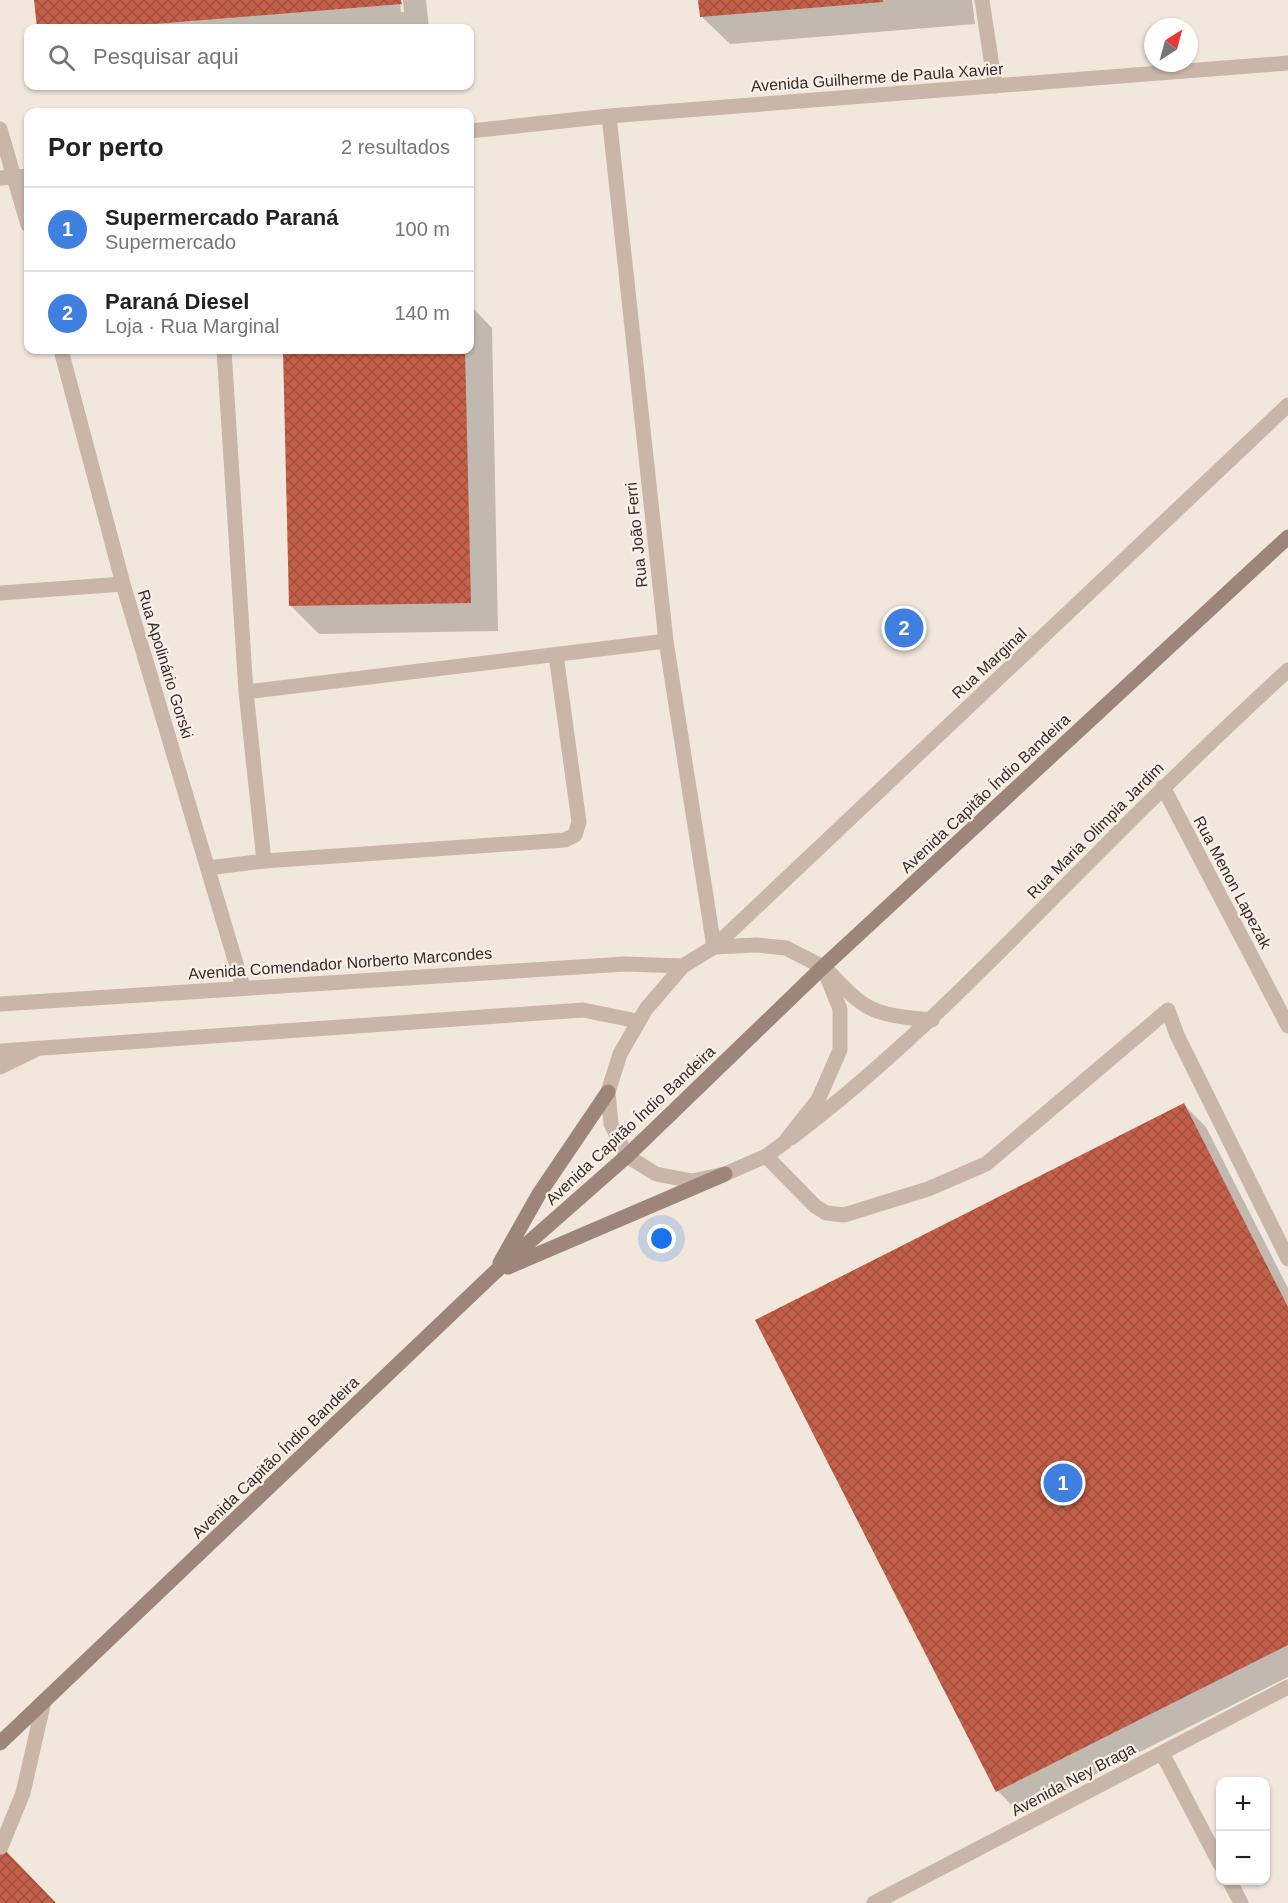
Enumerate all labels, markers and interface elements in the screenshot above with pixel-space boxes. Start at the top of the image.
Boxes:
north arrow [1144,18,1198,72]
search box [24,24,474,90]
icon: search [45,41,78,74]
text: Pesquisar aqui [93,44,239,69]
street label: Avenida Guilherme de Paula Xavier [750,60,1005,95]
text: Por perto [48,132,164,162]
text: 2 resultados [341,136,450,158]
text: Supermercado Paraná [105,205,339,230]
text: 1 [62,218,73,240]
text: 100 m [394,218,450,240]
text: Supermercado [105,231,236,253]
text: Paraná Diesel [105,289,249,314]
text: 2 [62,302,73,324]
text: 140 m [394,302,450,324]
text: Loja · Rua Marginal [105,315,280,337]
street label: Rua João Ferri [623,481,650,588]
street label: Rua Apolinário Gorski [135,588,196,741]
pin: 2 [884,606,924,650]
street label: Rua Marginal [949,625,1030,702]
street label: Avenida Capitão Índio Bandeira [897,710,1073,876]
street label: Rua Maria Olimpia Jardim [1024,759,1167,902]
street label: Rua Menon Lapezak [1190,813,1275,952]
street label: Avenida Comendador Norberto Marcondes [187,944,493,983]
street label: Avenida Capitão Índio Bandeira [542,1042,718,1208]
your location [647,1224,676,1253]
street label: Avenida Capitão Índio Bandeira [188,1372,362,1542]
pin: 1 [1044,1460,1082,1506]
street label: Avenida Ney Braga [1009,1740,1138,1819]
map controls [1216,1777,1270,1885]
button: + [1216,1777,1270,1831]
button: − [1216,1831,1270,1885]

